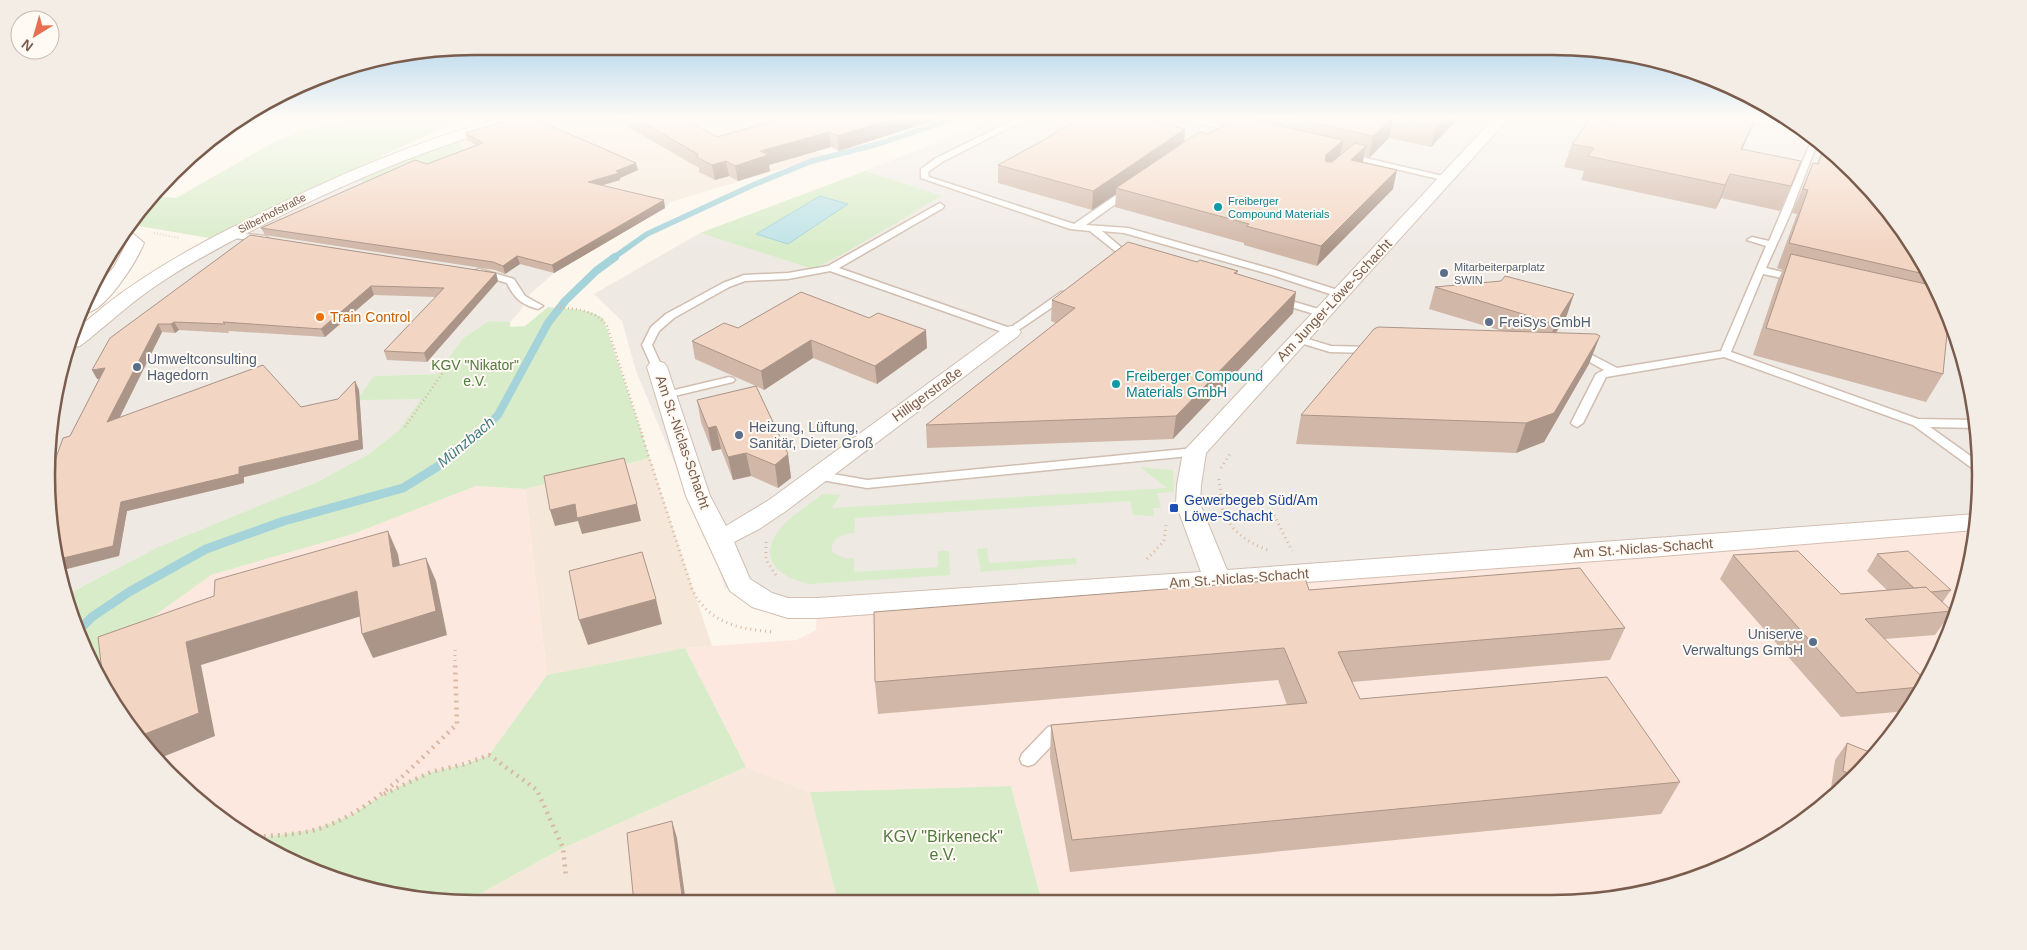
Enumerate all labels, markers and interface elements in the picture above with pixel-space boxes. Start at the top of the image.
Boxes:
north arrow [10,10,60,60]
text: N [18,36,36,55]
street label: Silberhofstraße [236,191,308,235]
place label: Freiberger Compound Materials [1228,195,1330,220]
marker: Freiberger Compound Materials [1212,201,1224,213]
street label: Am Junger-Löwe-Schacht [1273,236,1395,364]
place label: Mitarbeiterparplatz SWIN [1454,261,1545,286]
marker: Mitarbeiterparplatz SWIN [1438,267,1450,279]
place label: Train Control [330,309,410,325]
marker: Train Control [314,311,326,323]
place label: FreiSys GmbH [1499,314,1591,330]
marker: FreiSys GmbH [1483,316,1495,328]
place label: Umweltconsulting Hagedorn [147,351,257,383]
park label: KGV "Nikator" e.V. [431,357,519,389]
marker: Umweltconsulting Hagedorn [131,361,143,373]
street label: Hilligerstraße [889,363,965,425]
place label: Freiberger Compound Materials GmbH [1126,368,1263,400]
street label: Am St.-Niclas-Schacht [653,373,713,511]
marker: Freiberger Compound Materials GmbH [1110,378,1122,390]
water label: Münzbach [434,413,498,470]
place label: Heizung, Lüftung, Sanitär, Dieter Groß [749,419,874,451]
marker: Heizung, Lüftung, Sanitär, Dieter Groß [733,429,745,441]
place label: Gewerbegeb Süd/Am Löwe-Schacht [1184,492,1318,524]
marker: Gewerbegeb Süd/Am Löwe-Schacht [1168,502,1180,514]
street label: Am St.-Niclas-Schacht [1573,535,1714,561]
street label: Am St.-Niclas-Schacht [1169,565,1310,591]
place label: Uniserve Verwaltungs GmbH [1682,626,1803,658]
marker: Uniserve Verwaltungs GmbH [1807,636,1819,648]
park label: KGV "Birkeneck" e.V. [883,828,1003,863]

